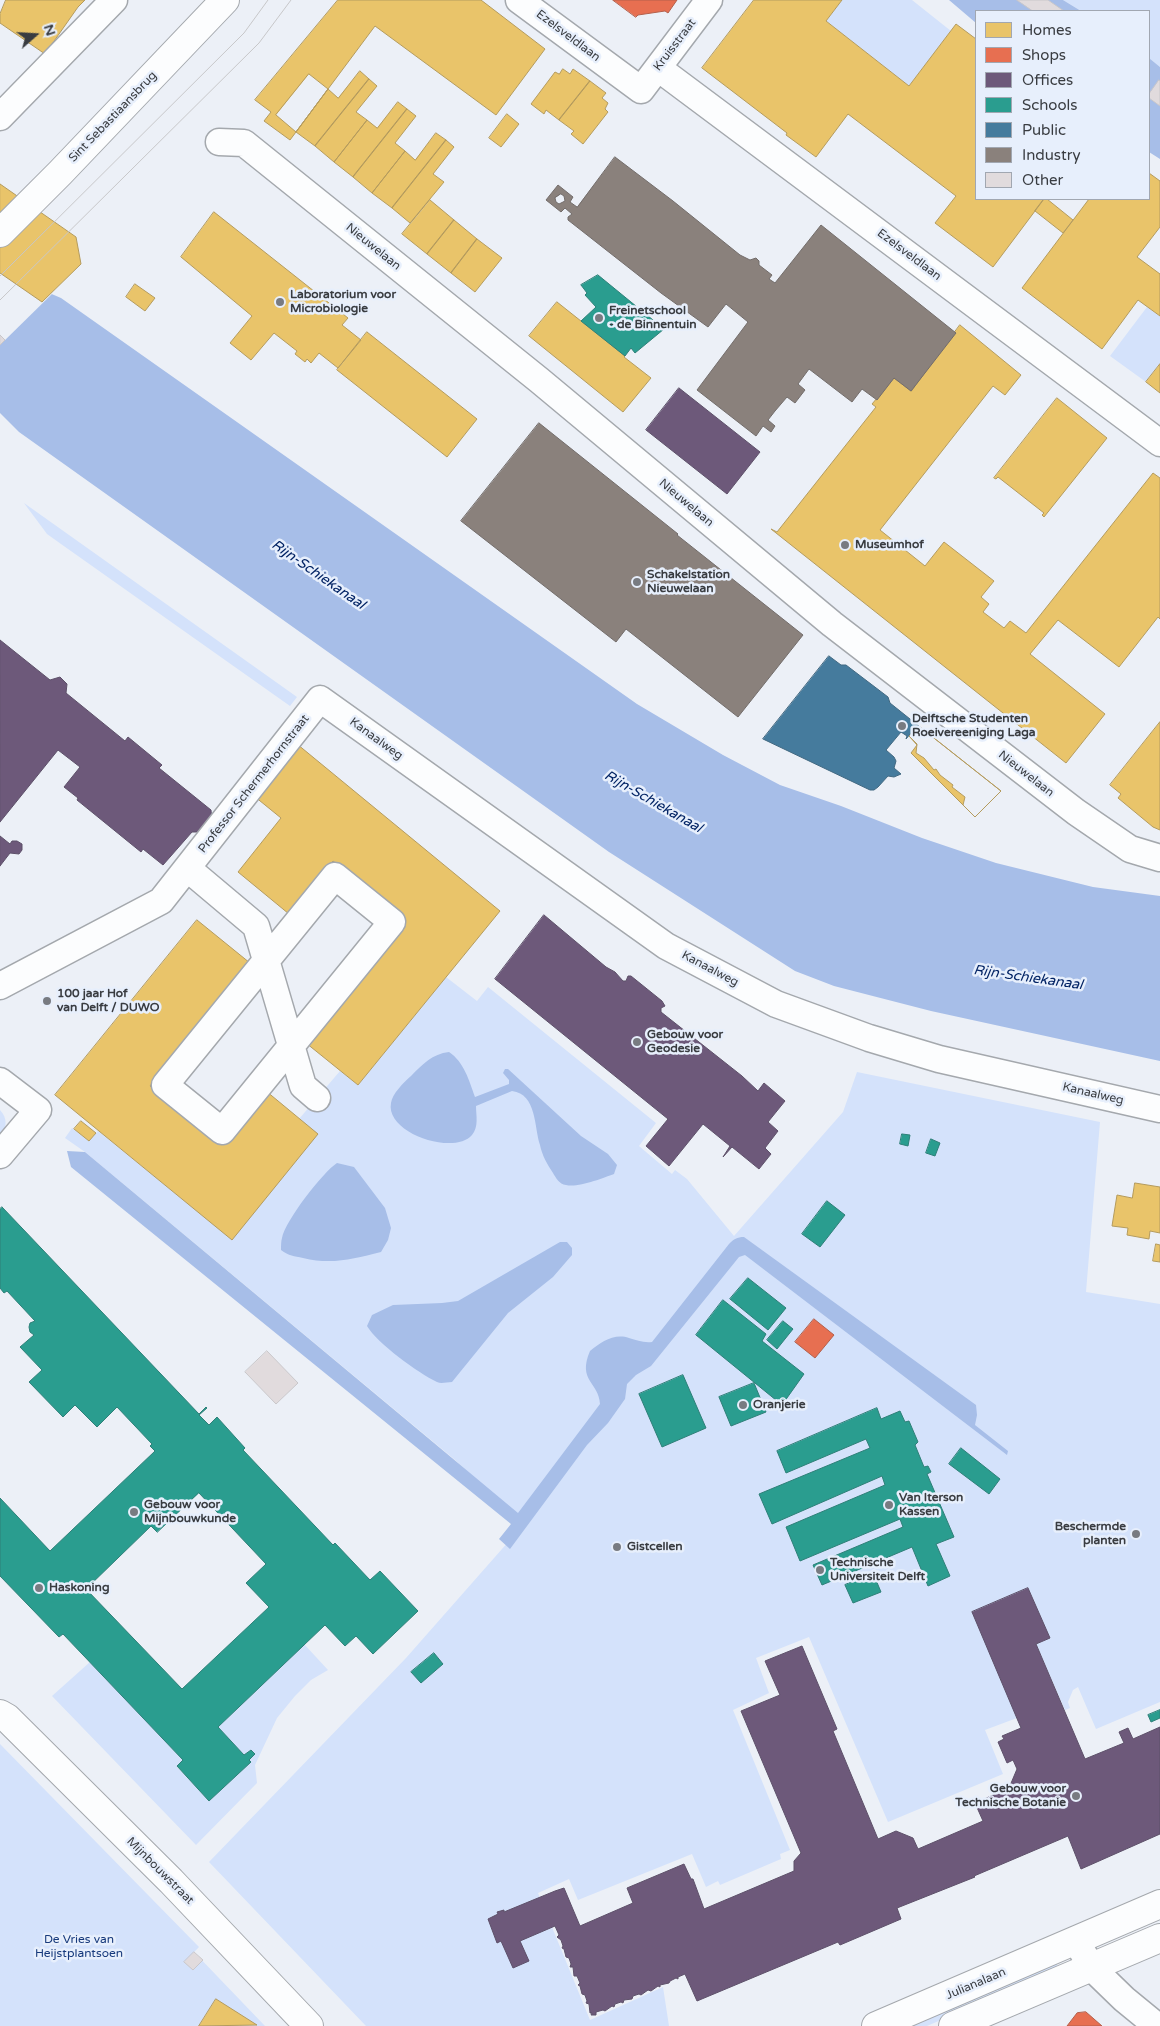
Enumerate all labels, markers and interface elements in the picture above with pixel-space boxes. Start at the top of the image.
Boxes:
street label: Ezelsveldlaan [533,7,603,65]
north arrow [10,10,60,60]
legend [975,10,1150,200]
street label: Kruisstraat [651,16,699,74]
text: Homes [1022,21,1072,39]
text: N [40,22,60,38]
text: Shops [1022,46,1066,64]
street label: Sint Sebastiaansbrug [66,69,160,165]
text: Offices [1022,71,1073,89]
text: Schools [1022,96,1078,114]
text: Public [1022,121,1066,139]
text: Industry [1022,146,1081,164]
text: Other [1022,171,1063,189]
street label: Nieuwelaan [343,220,403,274]
street label: Ezelsveldlaan [874,226,944,284]
place label: Laboratorium voor Microbiologie [290,288,396,316]
marker: Laboratorium voor Microbiologie [274,296,286,308]
place label: Freinetschool - de Binnentuin [609,304,696,332]
marker: Freinetschool - de Binnentuin [593,312,605,324]
street label: Nieuwelaan [656,476,716,530]
water label: Rijn-Schiekanaal [268,537,368,613]
place label: Museumhof [855,538,924,552]
marker: Museumhof [839,539,851,551]
place label: Schakelstation Nieuwelaan [647,568,730,596]
marker: Schakelstation Nieuwelaan [631,576,643,588]
street label: Professor Schermerhornstraat [196,712,312,856]
place label: Delftsche Studenten Roeivereeniging Laga [912,712,1036,740]
street label: Kanaalweg [347,715,405,763]
marker: Delftsche Studenten Roeivereeniging Laga [896,720,908,732]
street label: Nieuwelaan [995,748,1057,800]
water label: Rijn-Schiekanaal [601,767,705,837]
street label: Kanaalweg [679,948,741,990]
water label: Rijn-Schiekanaal [972,962,1084,994]
place label: 100 jaar Hof van Delft / DUWO [57,987,160,1015]
marker: 100 jaar Hof van Delft / DUWO [41,995,53,1007]
place label: Gebouw voor Geodesie [647,1028,723,1056]
marker: Gebouw voor Geodesie [631,1036,643,1048]
street label: Kanaalweg [1061,1080,1125,1108]
place label: Oranjerie [753,1398,805,1412]
marker: Oranjerie [737,1399,749,1411]
place label: Van Iterson Kassen [899,1491,963,1519]
place label: Gebouw voor Mijnbouwkunde [144,1498,236,1526]
marker: Van Iterson Kassen [883,1499,895,1511]
marker: Gebouw voor Mijnbouwkunde [128,1506,140,1518]
place label: Beschermde planten [1055,1520,1126,1548]
marker: Beschermde planten [1130,1528,1142,1540]
place label: Gistcellen [627,1540,682,1554]
marker: Gistcellen [611,1541,623,1553]
place label: Technische Universiteit Delft [830,1556,925,1584]
marker: Technische Universiteit Delft [814,1564,826,1576]
place label: Haskoning [49,1581,109,1595]
marker: Haskoning [33,1582,45,1594]
place label: Gebouw voor Technische Botanie [955,1782,1066,1810]
marker: Gebouw voor Technische Botanie [1070,1790,1082,1802]
street label: Mijnbouwstraat [123,1834,197,1908]
park label: De Vries van Heijstplantsoen [35,1933,123,1961]
street label: Julianalaan [944,1965,1008,2003]

